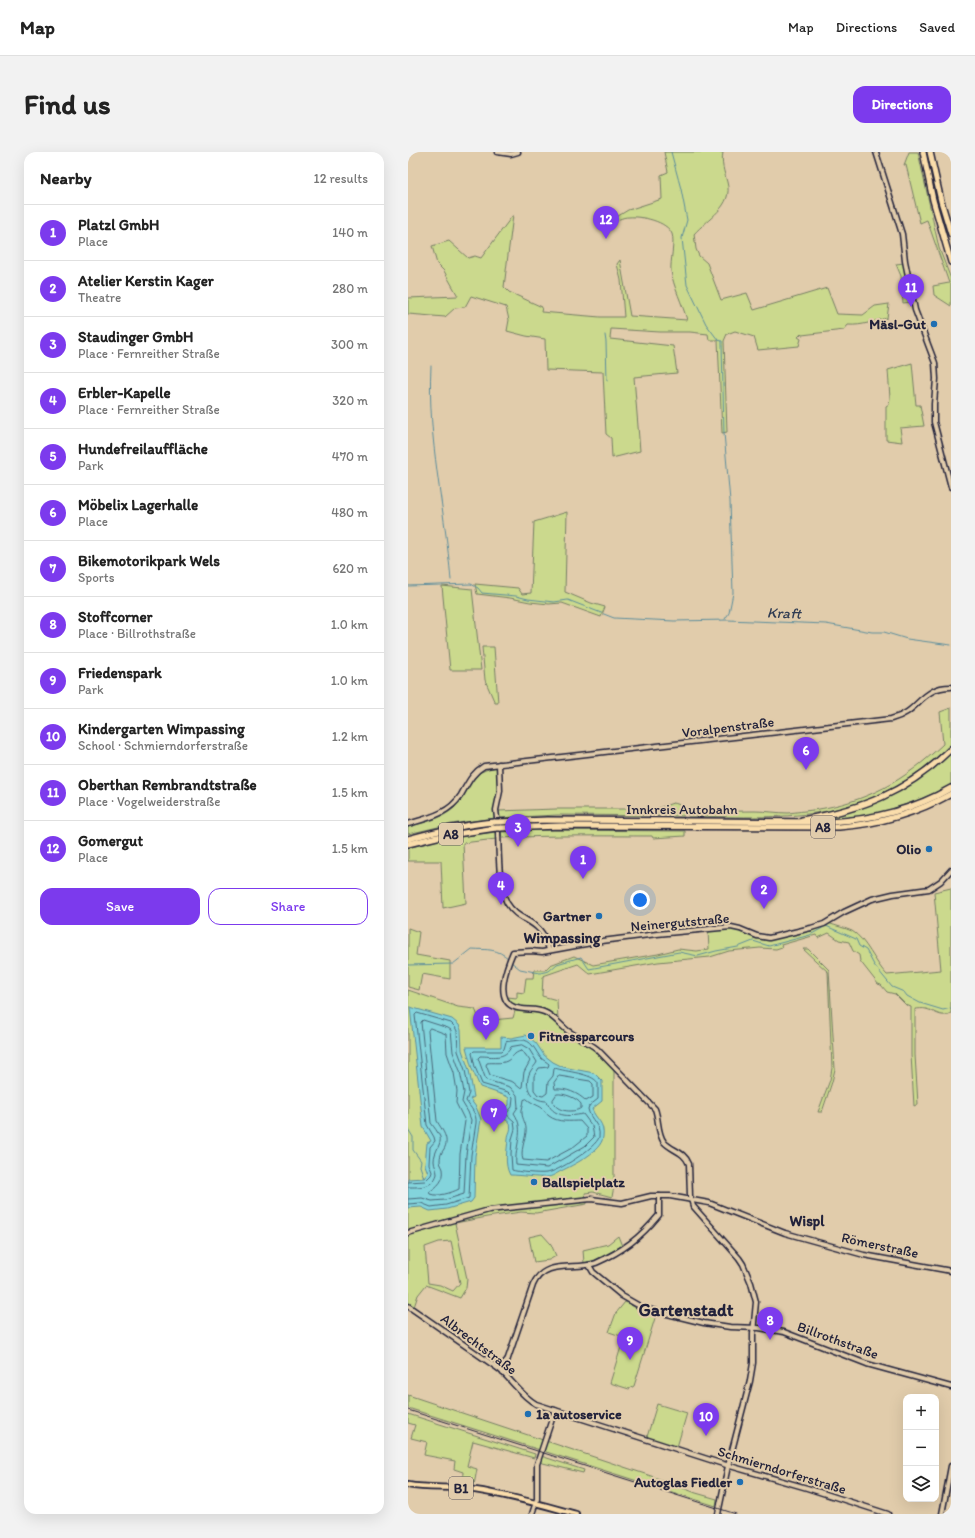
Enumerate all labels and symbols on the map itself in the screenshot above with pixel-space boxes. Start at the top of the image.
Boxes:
pin: 12 [593,206,619,239]
pin: 11 [898,274,924,307]
place label: Mäsl-Gut [869,316,927,333]
marker: Mäsl-Gut [929,319,939,329]
water label: Kraft [767,603,802,623]
street label: Voralpenstraße [681,713,776,742]
pin: 6 [793,737,819,770]
street label: Innkreis Autobahn [626,801,738,818]
pin: 3 [505,814,531,847]
road number: A8 [811,816,835,838]
road number: A8 [439,823,463,845]
place label: Olio [896,841,921,858]
marker: Olio [924,844,934,854]
pin: 1 [570,846,596,879]
pin: 4 [488,872,514,905]
pin: 2 [751,876,777,909]
your location [630,890,650,910]
place label: Gartner [543,908,591,925]
street label: Neinergutstraße [630,910,730,935]
marker: Gartner [594,911,604,921]
district label: Wimpassing [524,929,601,948]
pin: 5 [473,1007,499,1040]
place label: Fitnessparcours [539,1028,634,1045]
marker: Fitnessparcours [526,1031,536,1041]
pin: 7 [481,1099,507,1132]
place label: Ballspielplatz [542,1174,625,1191]
marker: Ballspielplatz [529,1177,539,1187]
district label: Wispl [790,1212,825,1231]
street label: Römerstraße [840,1229,920,1262]
district label: Gartenstadt [638,1299,734,1321]
pin: 8 [757,1307,783,1340]
street label: Albrechtstraße [437,1310,520,1379]
street label: Billrothstraße [795,1318,881,1363]
pin: 9 [617,1327,643,1360]
pin: 10 [693,1403,719,1436]
place label: 1a autoservice [536,1406,622,1423]
marker: 1a autoservice [523,1409,533,1419]
street label: Schmierndorferstraße [715,1443,848,1498]
place label: Autoglas Fiedler [633,1474,732,1491]
road number: B1 [449,1477,473,1499]
marker: Autoglas Fiedler [735,1477,745,1487]

